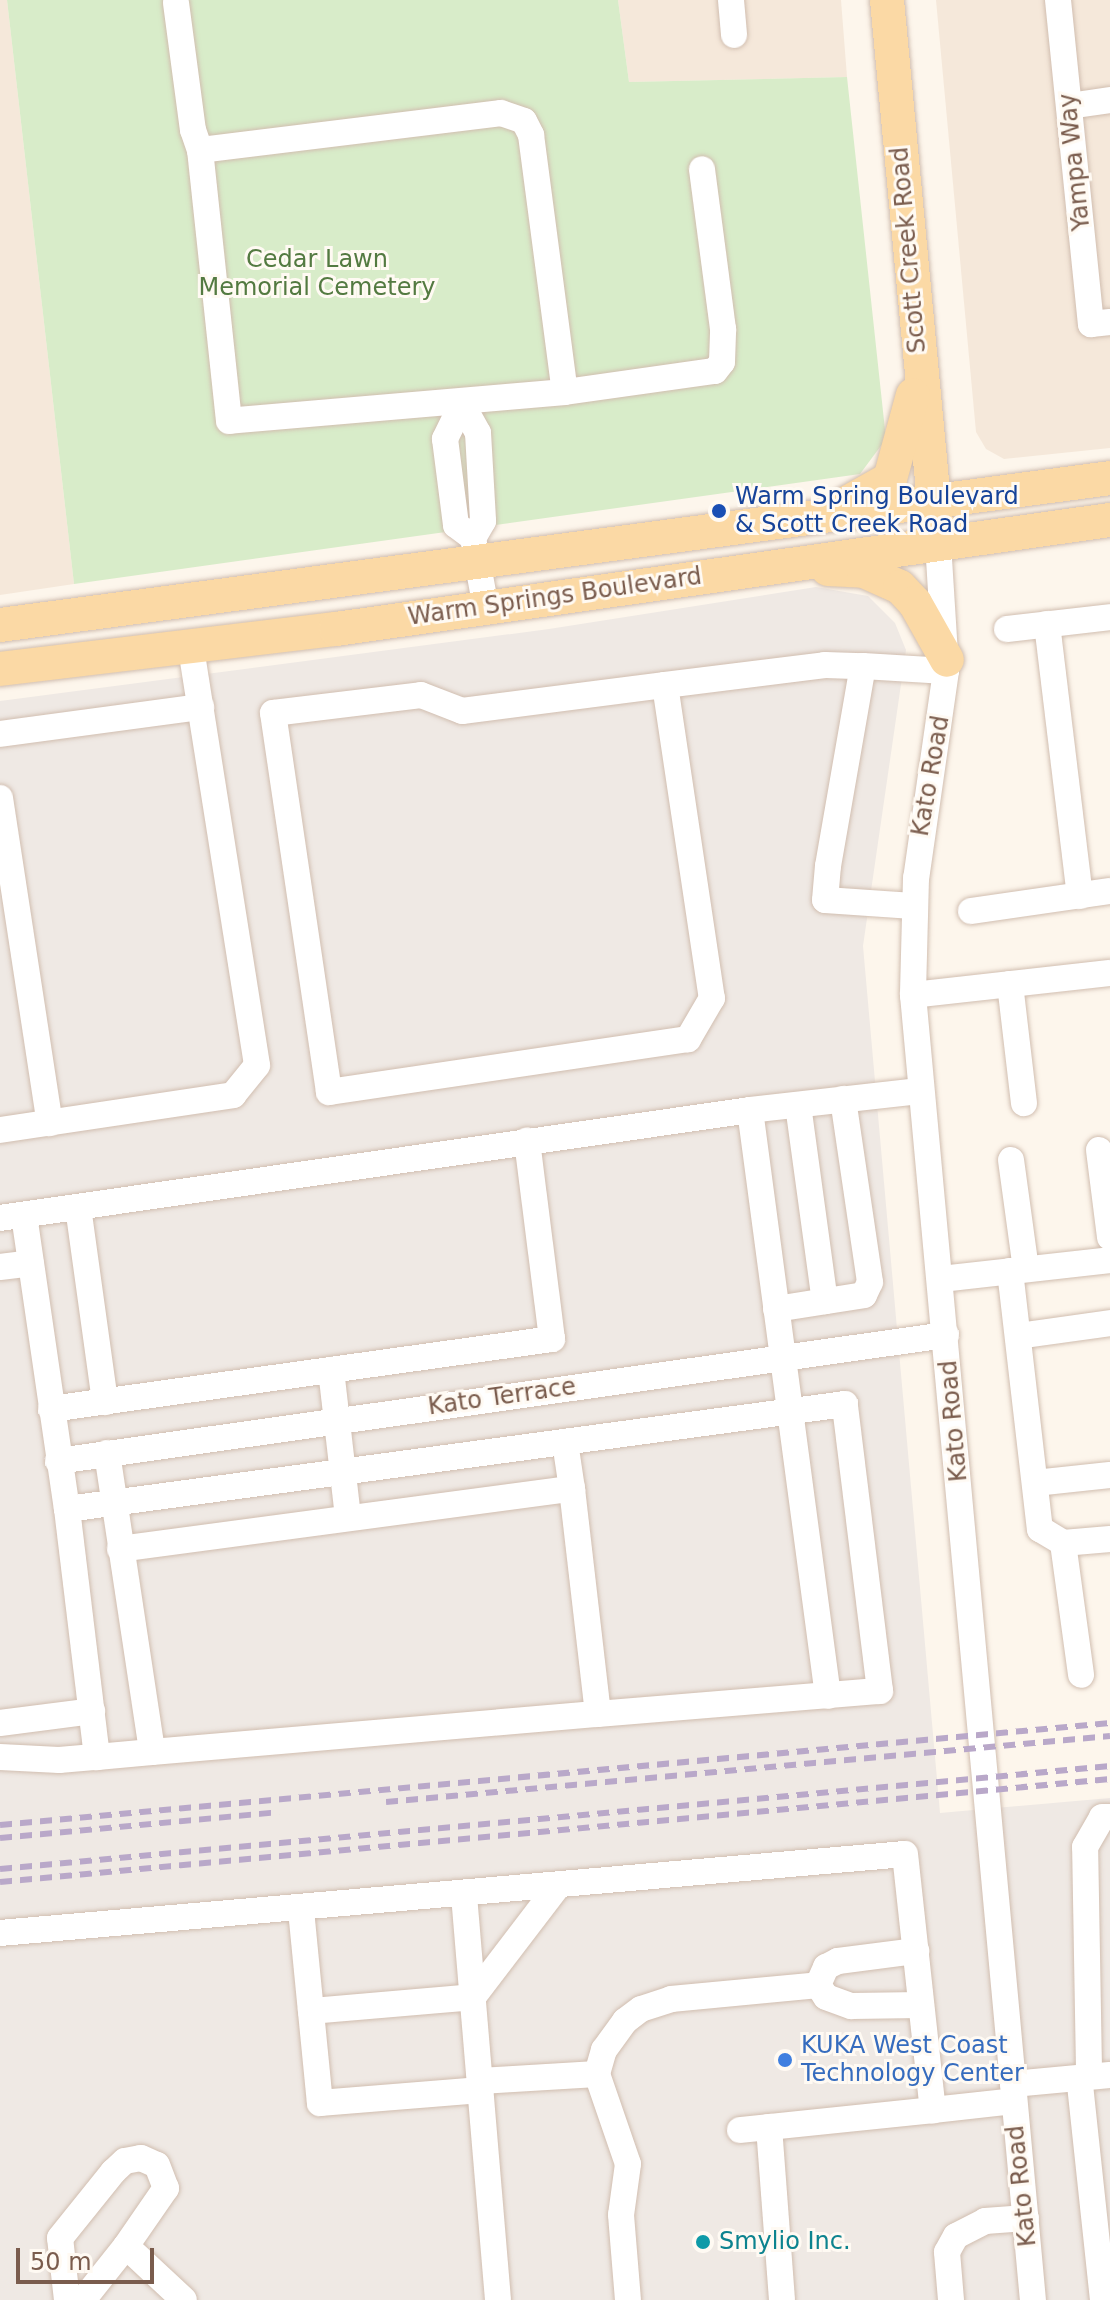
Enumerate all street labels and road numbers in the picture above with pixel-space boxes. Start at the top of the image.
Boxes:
street label: Yampa Way [1053,92,1097,232]
street label: Scott Creek Road [886,146,932,354]
street label: Warm Springs Boulevard [406,562,704,632]
street label: Kato Road [906,713,956,839]
street label: Kato Road [934,1359,974,1483]
street label: Kato Terrace [426,1372,578,1422]
street label: Kato Road [1001,2124,1043,2248]

